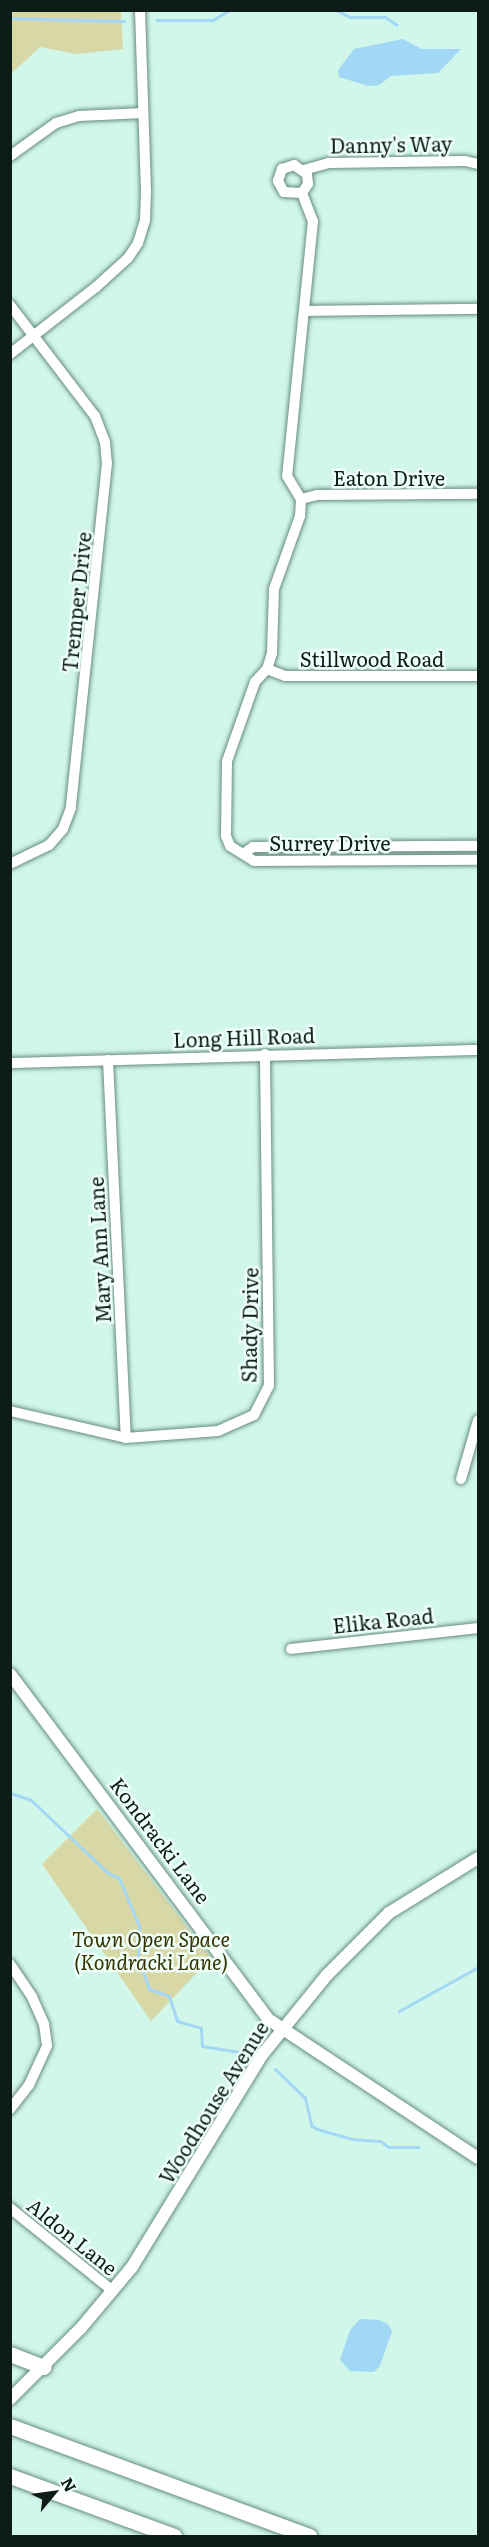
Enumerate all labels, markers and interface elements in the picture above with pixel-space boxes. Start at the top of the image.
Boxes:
street label: Danny's Way [330,131,452,157]
street label: Eaton Drive [333,465,445,489]
street label: Tremper Drive [57,530,95,674]
street label: Stillwood Road [300,646,444,670]
street label: Surrey Drive [269,830,391,854]
street label: Long Hill Road [173,1023,315,1051]
street label: Mary Ann Lane [83,1176,115,1324]
street label: Shady Drive [236,1267,262,1383]
street label: Elika Road [331,1603,435,1637]
street label: Kondracki Lane [106,1772,216,1908]
park label: Town Open Space (Kondracki Lane) [72,1926,230,1973]
street label: Woodhouse Avenue [153,2016,273,2188]
street label: Aldon Lane [23,2192,123,2280]
north arrow [24,2463,84,2523]
text: N [56,2473,83,2496]

